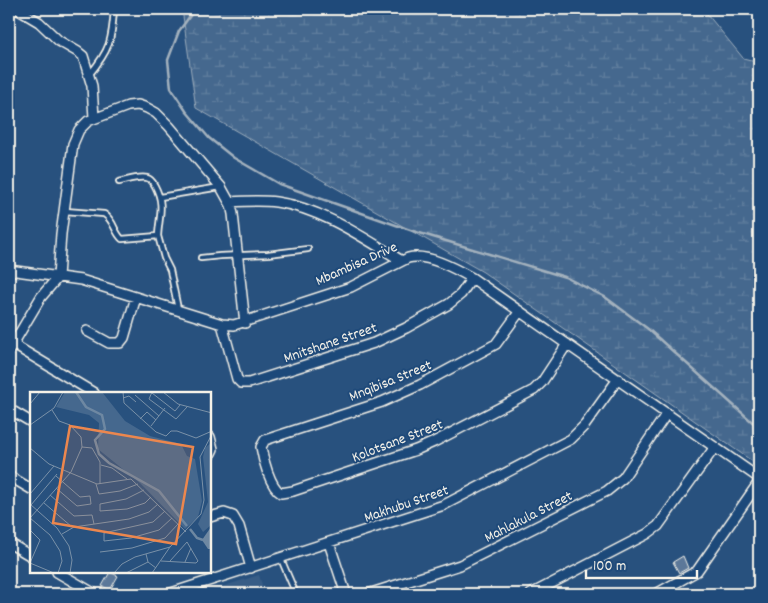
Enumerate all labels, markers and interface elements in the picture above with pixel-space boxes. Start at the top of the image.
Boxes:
street label: Mbambisa Drive [312,237,402,293]
street label: Mnitshane Street [281,317,381,370]
street label: Mnqibisa Street [346,355,436,408]
inset map [30,392,211,573]
street label: Kolotsane Street [349,414,447,469]
street label: Makhubu Street [361,480,452,530]
street label: Mahlakula Street [481,486,577,549]
scale bar [586,548,697,580]
text: 100 m [593,556,626,578]

